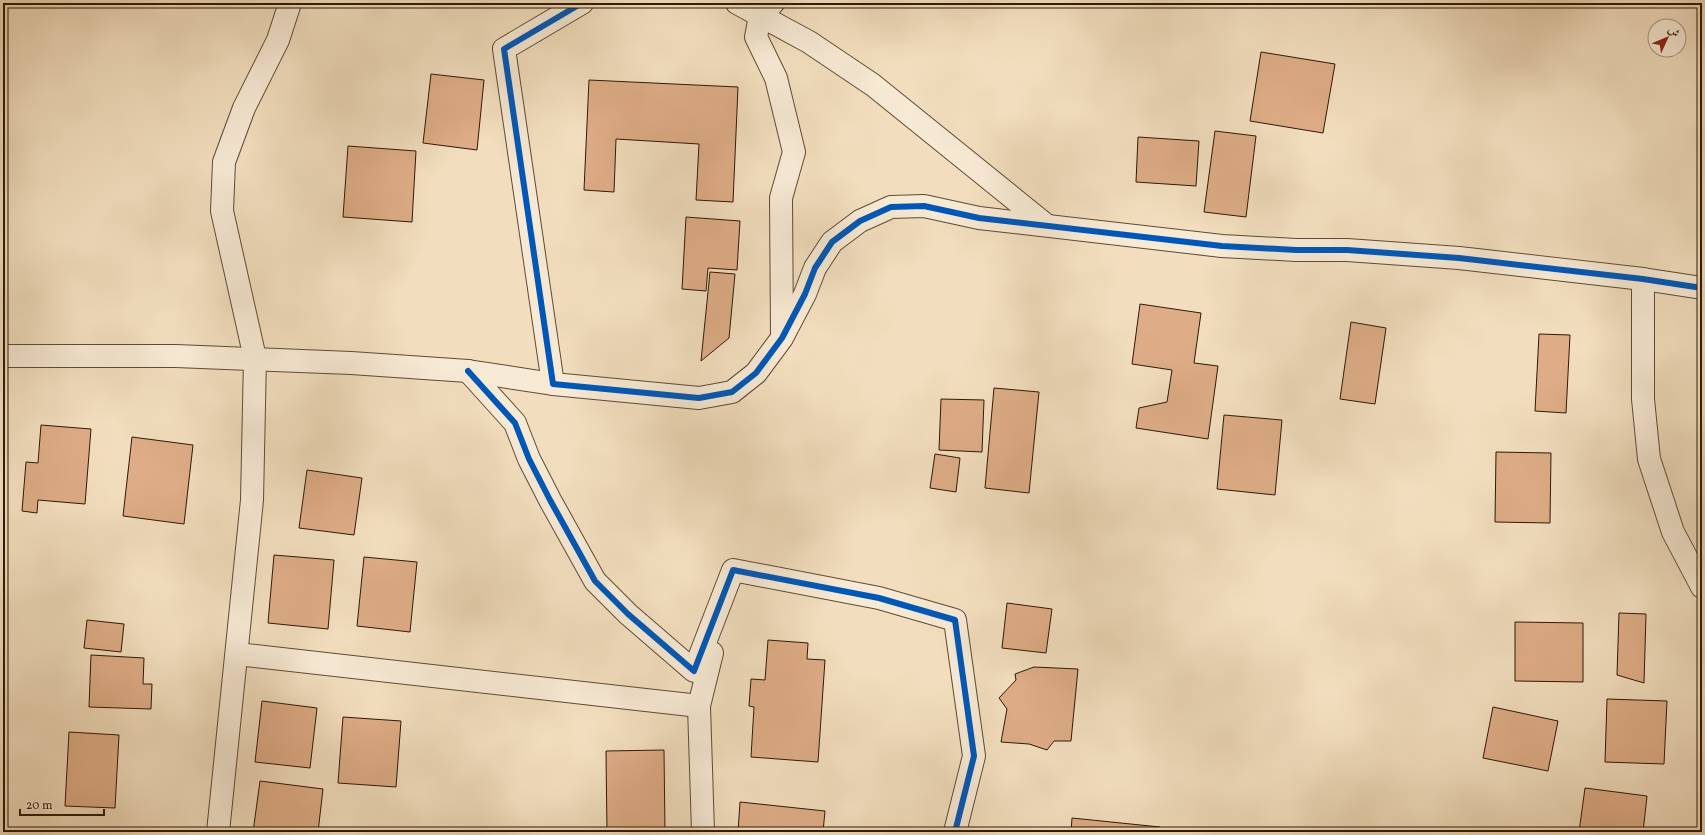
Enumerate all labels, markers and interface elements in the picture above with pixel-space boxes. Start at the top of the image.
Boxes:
north arrow [1647,18,1687,58]
text: ش [1664,23,1682,41]
scale bar [20,791,104,817]
text: 20 m [26,798,53,814]

